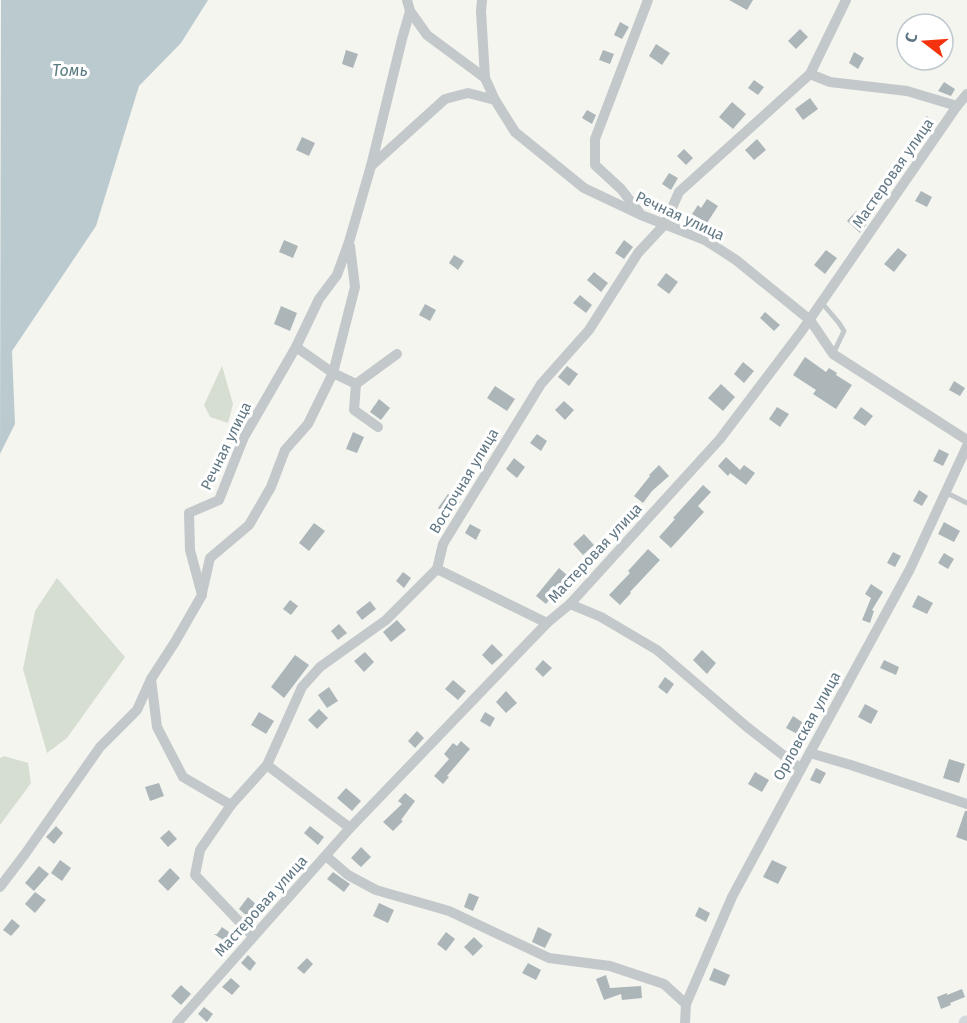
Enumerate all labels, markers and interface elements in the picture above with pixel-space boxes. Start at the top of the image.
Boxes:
north arrow [895,12,955,72]
text: С [901,30,922,45]
water label: Томь [52,61,88,80]
street label: Мастеровая улица [848,115,938,231]
street label: Речная улица [633,188,727,244]
street label: Речная улица [197,399,255,493]
street label: Восточная улица [425,425,503,537]
street label: Мастеровая улица [544,499,646,607]
street label: Орловская улица [770,668,844,784]
street label: Мастеровая улица [211,852,311,960]

